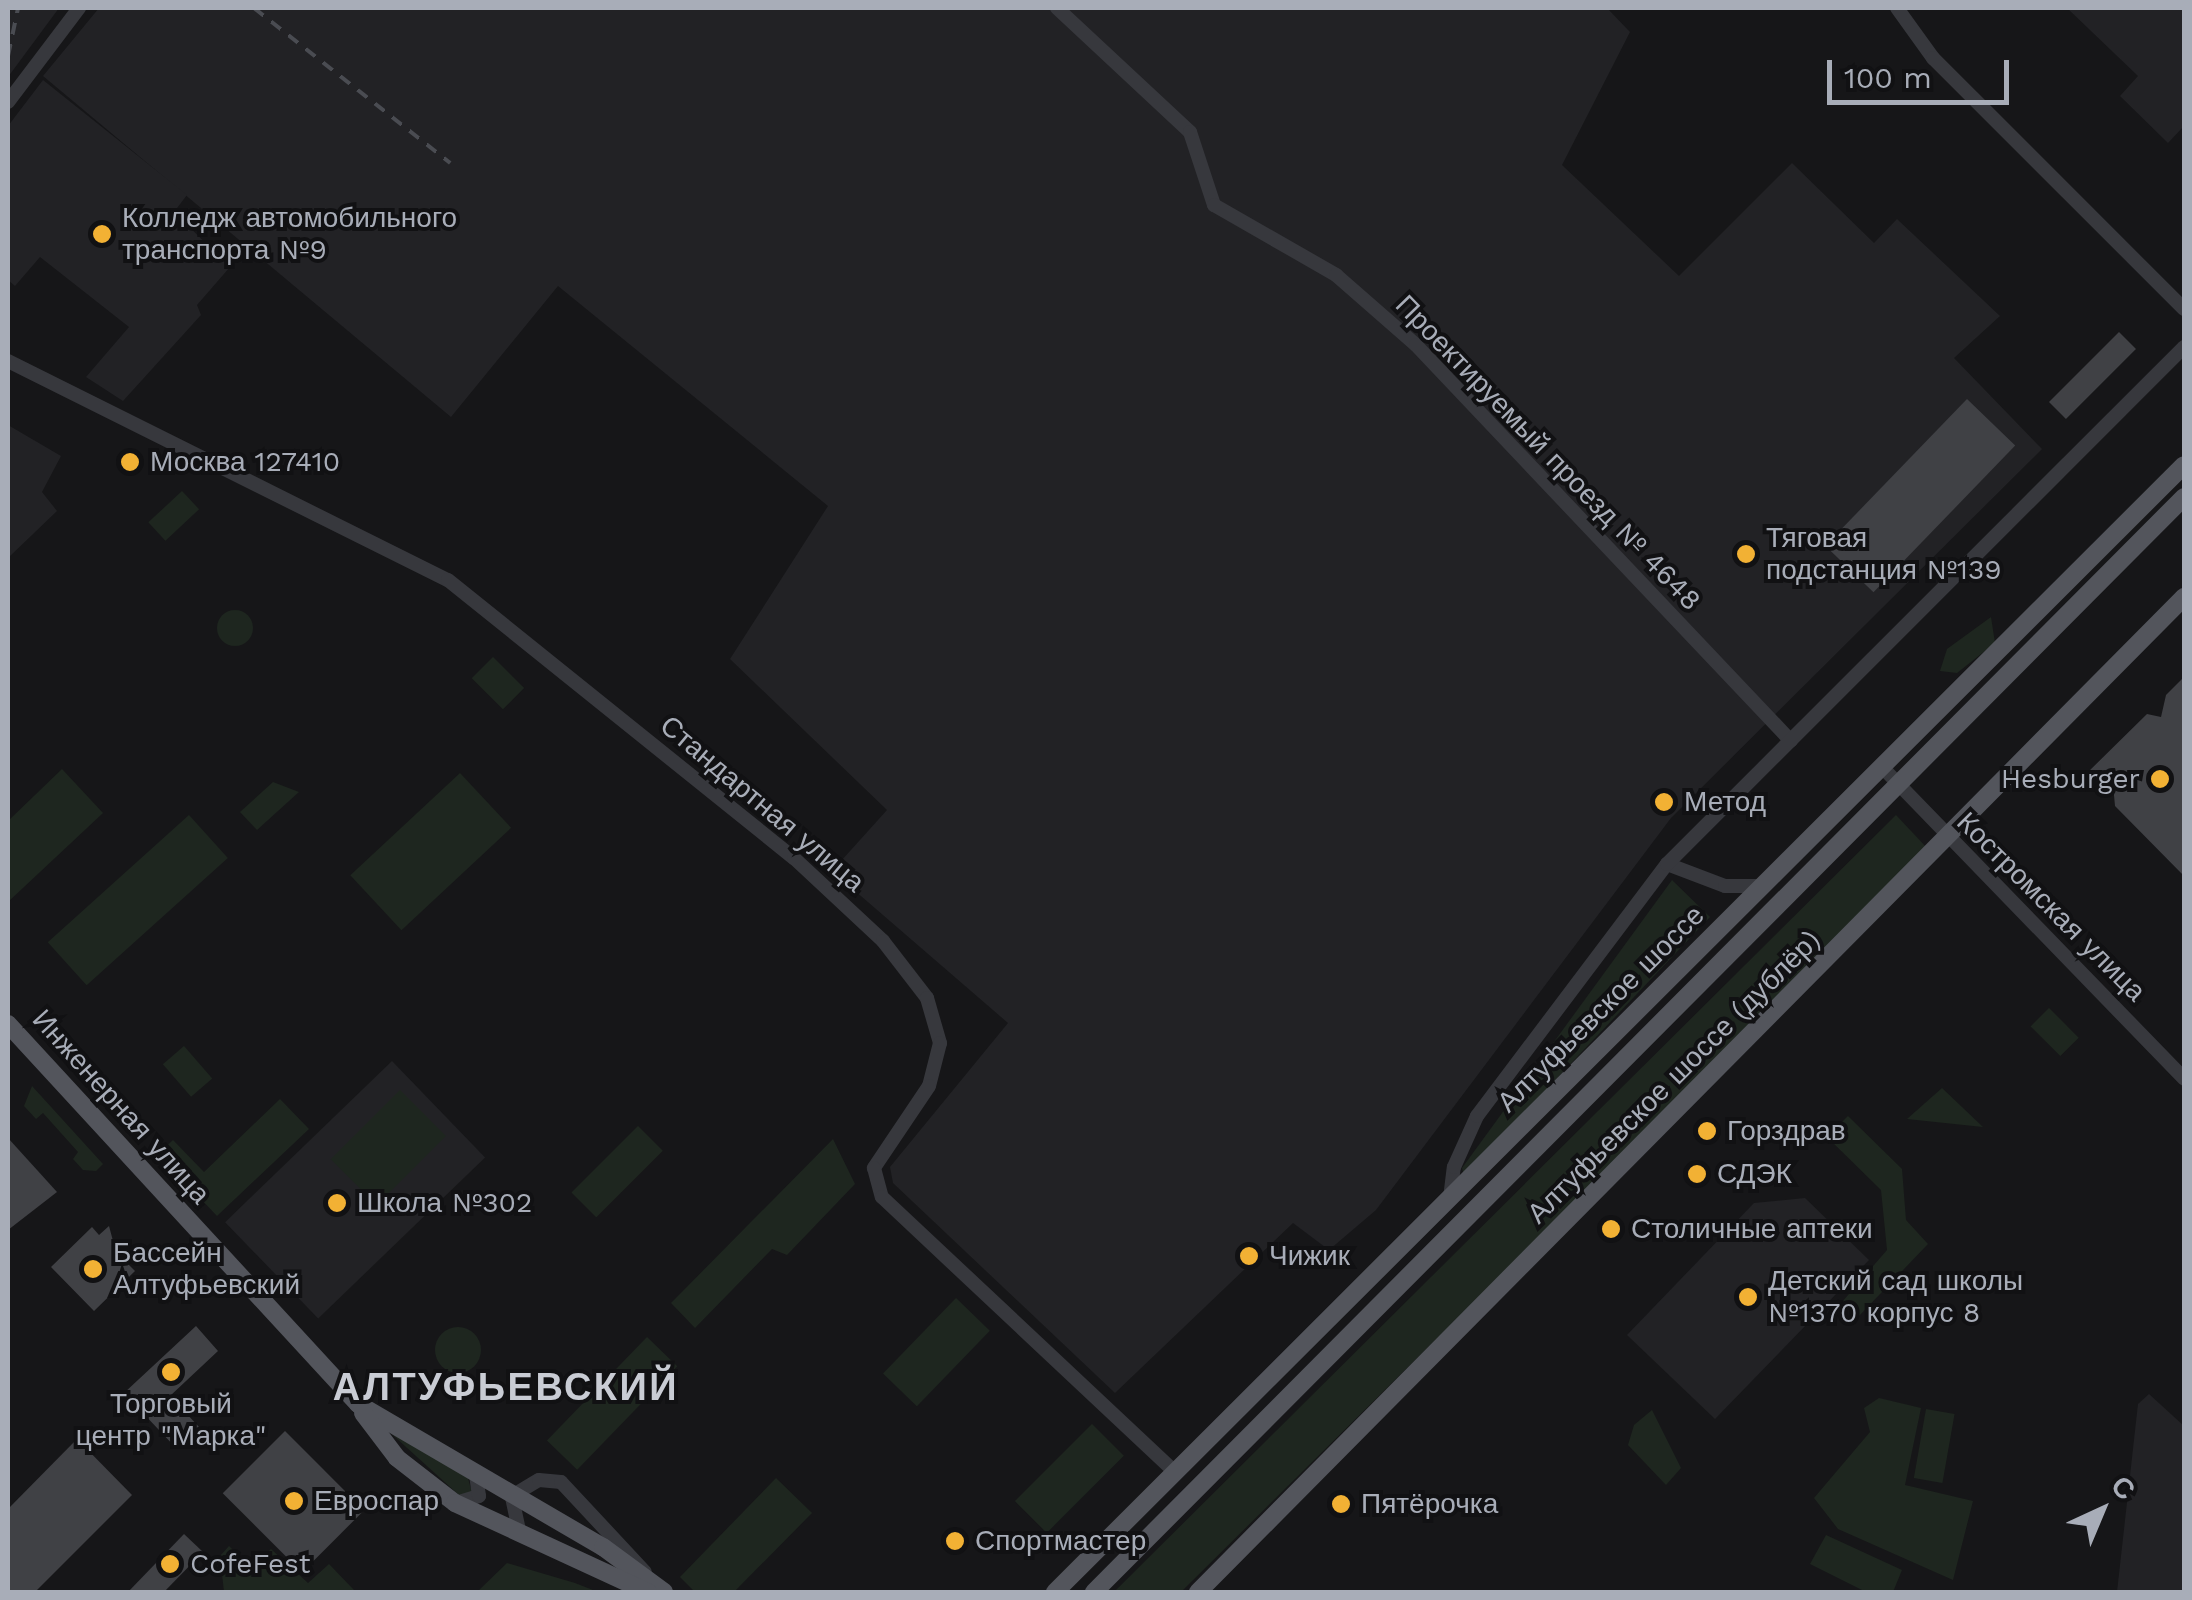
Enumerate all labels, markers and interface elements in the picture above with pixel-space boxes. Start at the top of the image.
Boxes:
scale bar [1832,40,2014,102]
text: 100 m [1844,60,1932,95]
place label: Колледж автомобильного транспорта №9 [122,201,457,267]
marker: Колледж автомобильного транспорта №9 [91,223,113,245]
street label: Проектируемый проезд № 4648 [1388,288,1708,618]
place label: Москва 127410 [150,445,341,479]
marker: Москва 127410 [119,451,141,473]
place label: Тяговая подстанция №139 [1766,521,2002,587]
marker: Тяговая подстанция №139 [1735,543,1757,565]
street label: Стандартная улица [653,709,871,899]
place label: Hesburger [2001,762,2140,796]
marker: Hesburger [2149,768,2171,790]
place label: Метод [1684,785,1766,819]
marker: Метод [1653,791,1675,813]
street label: Костромская улица [1950,806,2152,1008]
street label: Алтуфьевское шоссе [1491,899,1711,1119]
street label: Алтуфьевское шоссе (дублёр) [1521,924,1827,1230]
street label: Инженерная улица [25,1003,217,1211]
place label: Горздрав [1727,1114,1846,1148]
marker: Горздрав [1696,1120,1718,1142]
place label: СДЭК [1717,1157,1792,1191]
marker: СДЭК [1686,1163,1708,1185]
place label: Школа №302 [357,1186,532,1220]
marker: Школа №302 [326,1192,348,1214]
place label: Столичные аптеки [1631,1212,1873,1246]
marker: Столичные аптеки [1600,1218,1622,1240]
place label: Бассейн Алтуфьевский [113,1236,300,1302]
place label: Чижик [1269,1239,1350,1273]
marker: Чижик [1238,1245,1260,1267]
marker: Бассейн Алтуфьевский [82,1258,104,1280]
place label: Детский сад школы №1370 корпус 8 [1768,1264,2023,1330]
marker: Детский сад школы №1370 корпус 8 [1737,1286,1759,1308]
marker: Торговый центр "Марка" [160,1361,182,1383]
district label: АЛТУФЬЕВСКИЙ [333,1365,679,1411]
place label: Торговый центр "Марка" [76,1387,266,1453]
north arrow [2052,1460,2152,1560]
text: С [2104,1469,2142,1507]
place label: Евроспар [314,1484,439,1518]
place label: Пятёрочка [1361,1487,1498,1521]
marker: Евроспар [283,1490,305,1512]
marker: Пятёрочка [1330,1493,1352,1515]
place label: Спортмастер [975,1524,1146,1558]
marker: Спортмастер [944,1530,966,1552]
place label: CofeFest [190,1547,311,1581]
marker: CofeFest [159,1553,181,1575]

